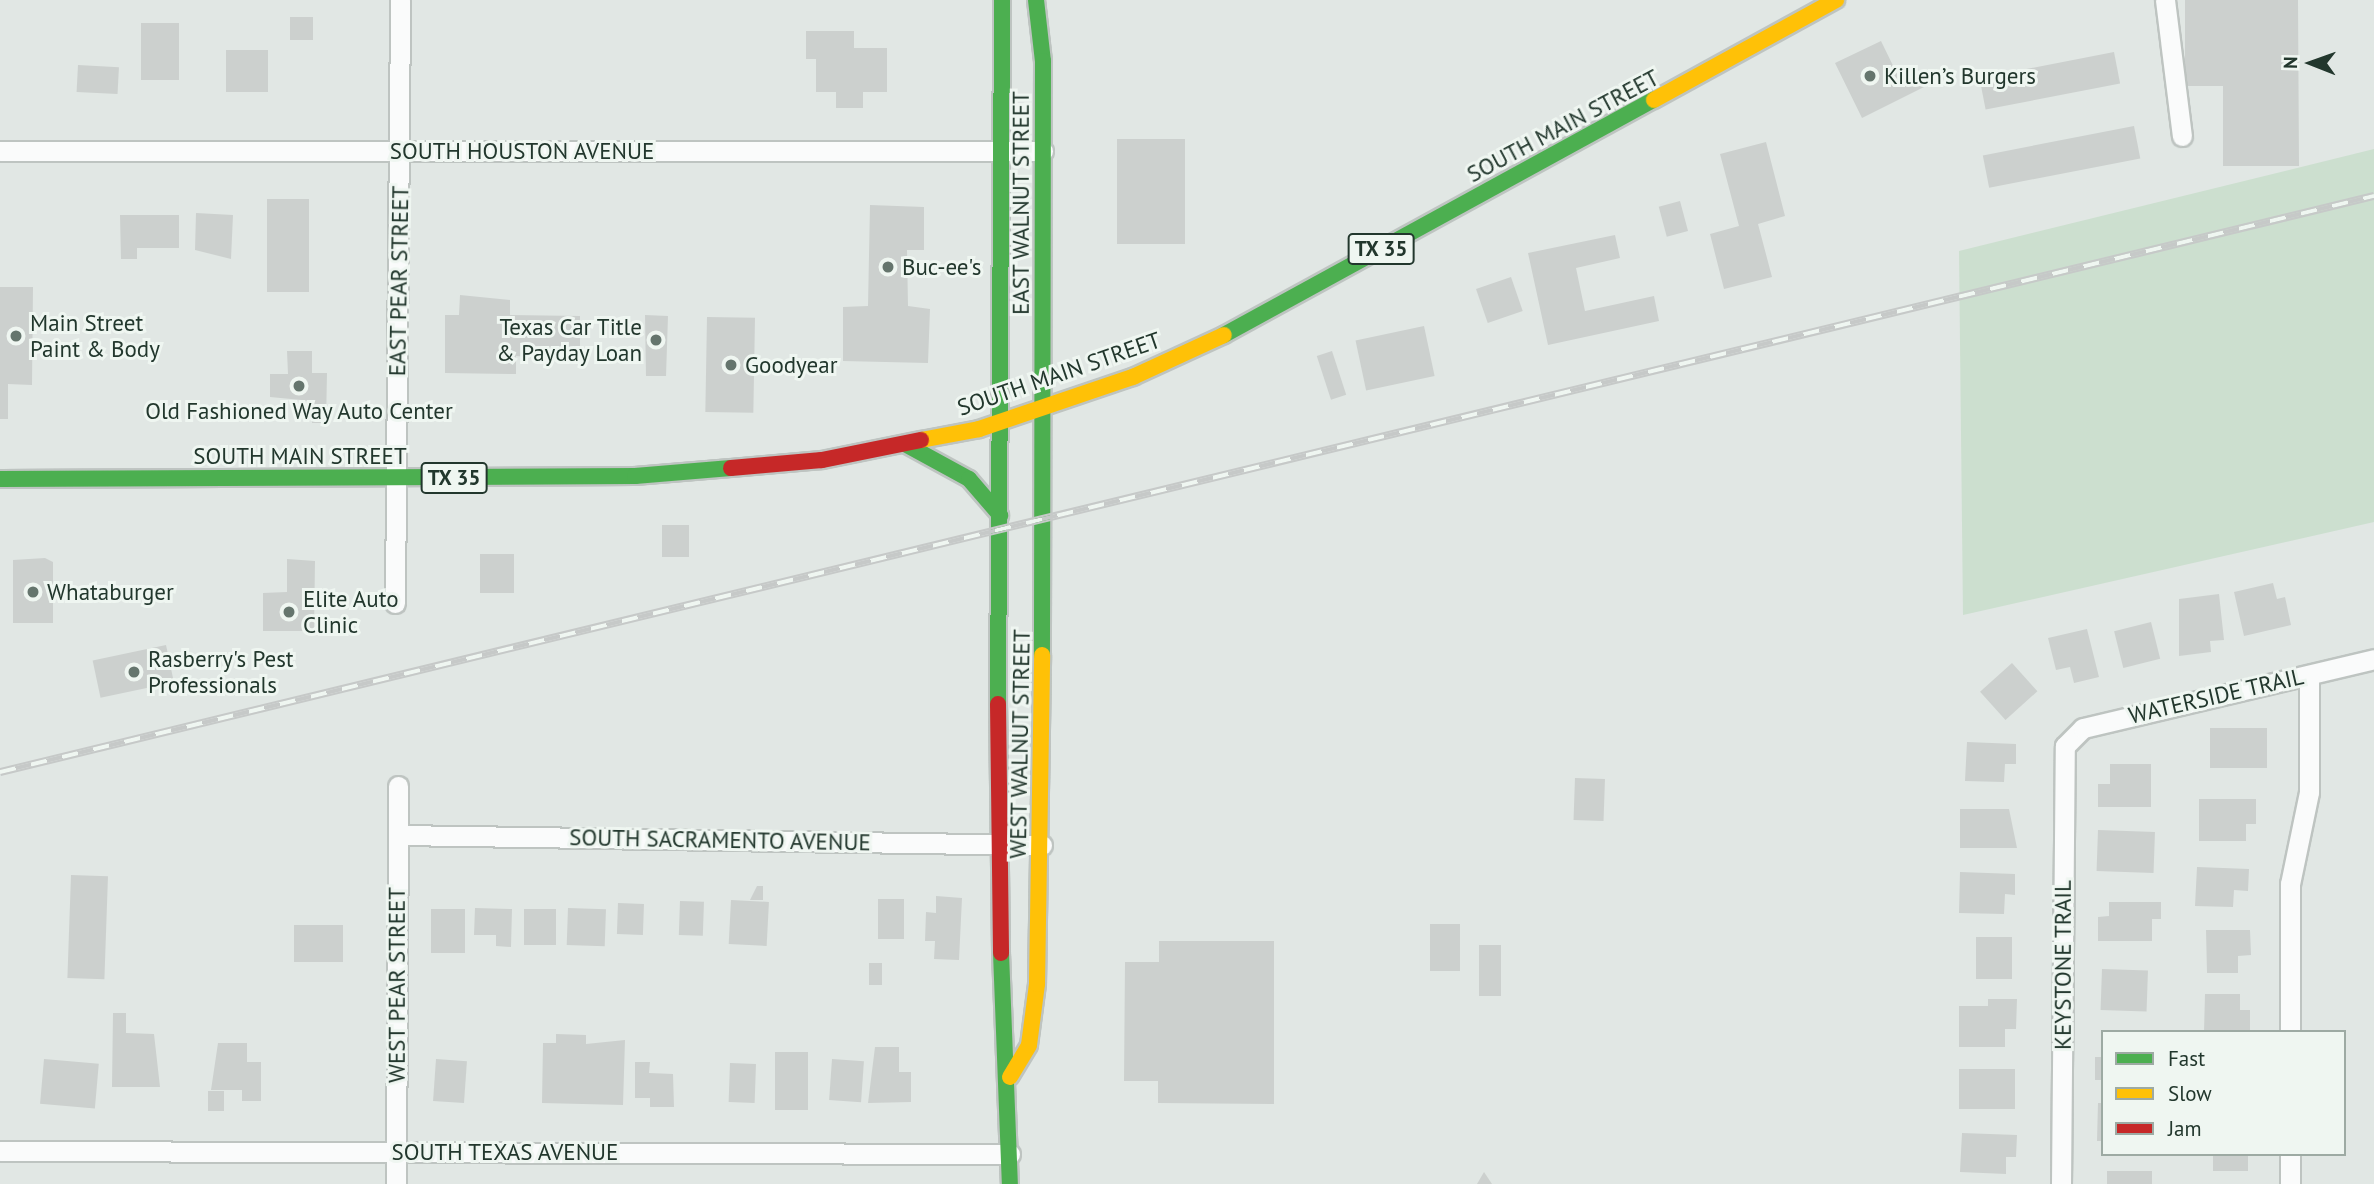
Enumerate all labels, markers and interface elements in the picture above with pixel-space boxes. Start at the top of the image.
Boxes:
north arrow [2276,28,2346,98]
text: N [2278,56,2302,69]
place label: Killen’s Burgers [1884,62,2036,90]
street label: SOUTH MAIN STREET [1462,64,1664,188]
marker: Killen’s Burgers [1862,68,1878,84]
street label: EAST WALNUT STREET [1007,90,1035,316]
street label: SOUTH HOUSTON AVENUE [389,137,655,165]
street label: EAST PEAR STREET [384,185,414,377]
road number: TX 35 [1346,232,1416,266]
place label: Buc-ee's [902,253,982,281]
marker: Buc-ee's [880,259,896,275]
place label: Main Street Paint & Body [30,309,160,363]
place label: Texas Car Title & Payday Loan [495,313,642,367]
street label: SOUTH MAIN STREET [954,326,1164,422]
marker: Main Street Paint & Body [8,328,24,344]
marker: Texas Car Title & Payday Loan [648,332,664,348]
place label: Goodyear [745,351,837,379]
marker: Goodyear [723,357,739,373]
marker: Old Fashioned Way Auto Center [291,378,307,394]
place label: Old Fashioned Way Auto Center [144,397,454,425]
street label: SOUTH MAIN STREET [193,442,407,470]
road number: TX 35 [419,461,489,496]
place label: Whataburger [47,578,174,606]
marker: Whataburger [25,584,41,600]
place label: Elite Auto Clinic [303,585,399,639]
marker: Elite Auto Clinic [281,604,297,620]
street label: WEST WALNUT STREET [1004,628,1036,860]
place label: Rasberry's Pest Professionals [148,645,294,699]
street label: WATERSIDE TRAIL [2125,662,2307,730]
marker: Rasberry's Pest Professionals [126,664,142,680]
street label: SOUTH SACRAMENTO AVENUE [569,824,871,856]
street label: KEYSTONE TRAIL [2049,880,2077,1050]
street label: WEST PEAR STREET [383,886,411,1084]
legend [2101,1030,2346,1156]
text: Fast [2168,1045,2205,1072]
text: Slow [2168,1080,2212,1107]
text: Jam [2168,1115,2202,1142]
street label: SOUTH TEXAS AVENUE [391,1138,619,1166]

